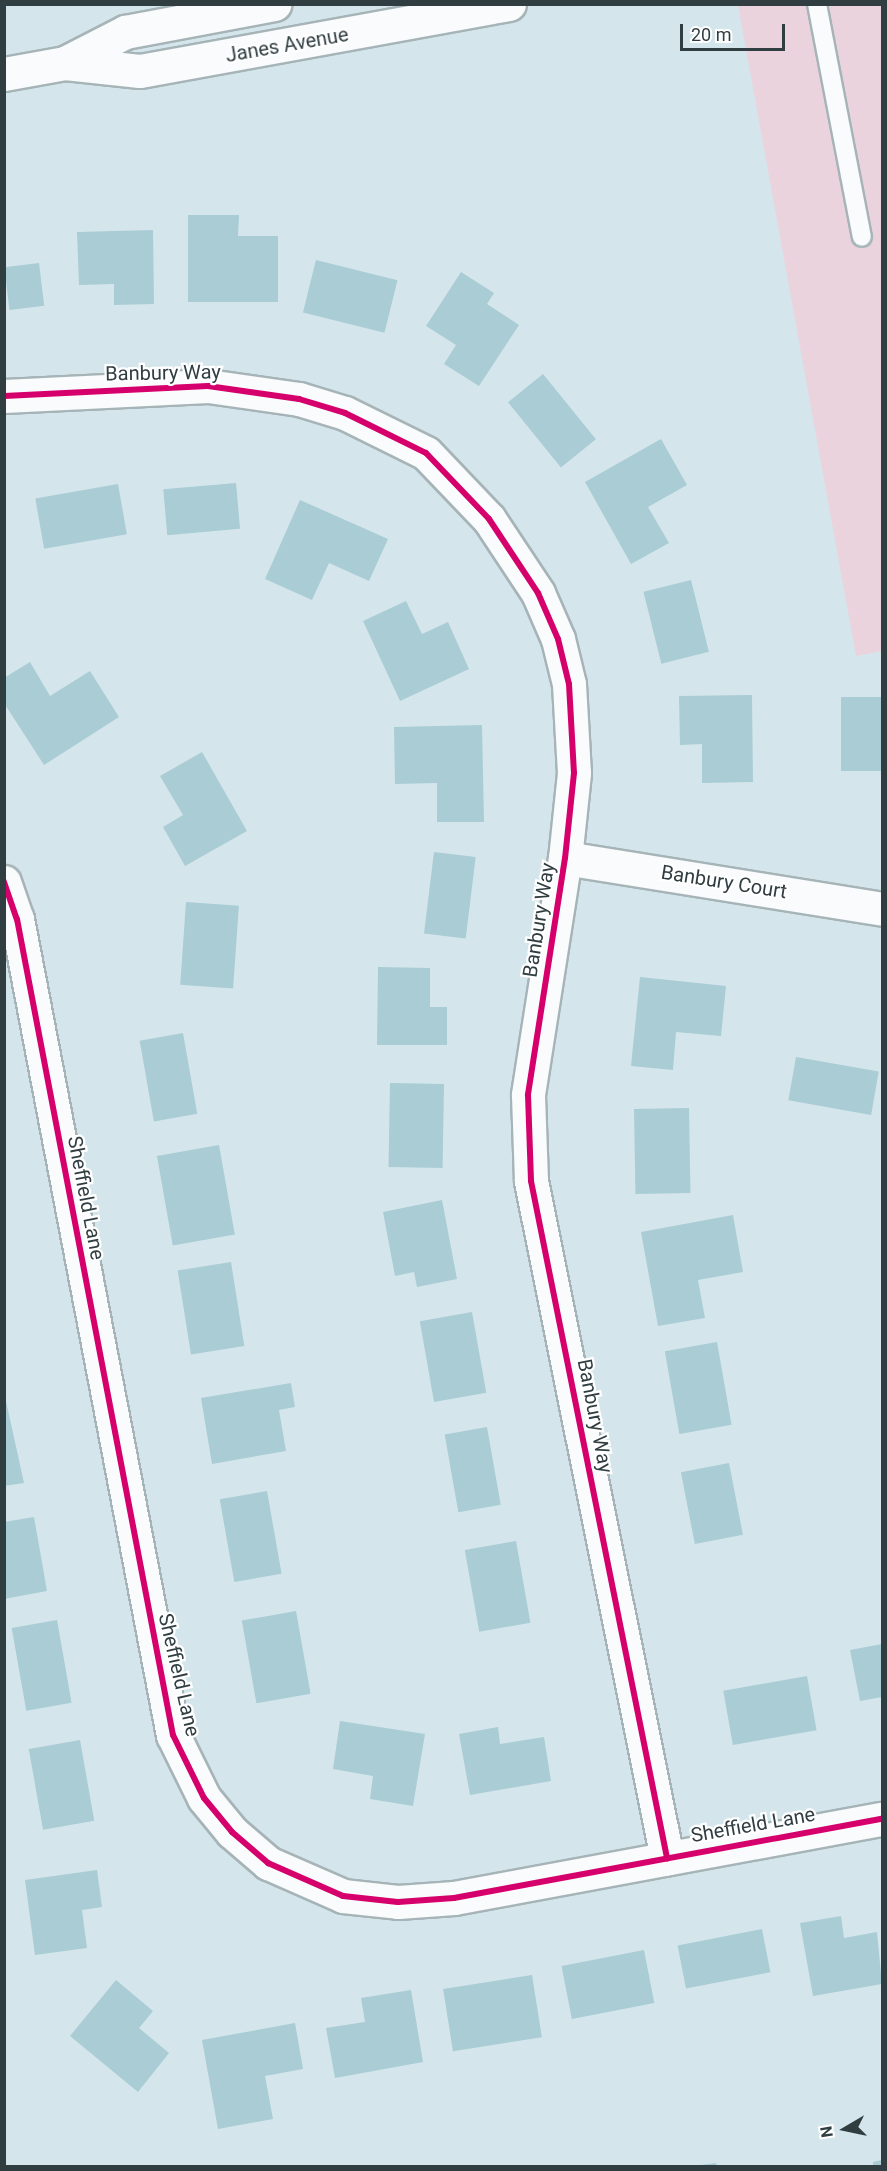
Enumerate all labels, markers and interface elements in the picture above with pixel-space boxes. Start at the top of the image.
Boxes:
scale bar [683,12,788,50]
street label: Janes Avenue [224,22,350,68]
text: 20 m [691,24,731,45]
street label: Banbury Way [105,360,221,386]
street label: Banbury Court [659,860,789,904]
street label: Banbury Way [518,861,560,979]
street label: Sheffield Lane [62,1134,110,1262]
street label: Banbury Way [572,1357,618,1475]
street label: Sheffield Lane [153,1611,205,1739]
street label: Sheffield Lane [689,1802,817,1848]
north arrow [815,2099,875,2159]
text: N [816,2125,837,2139]

